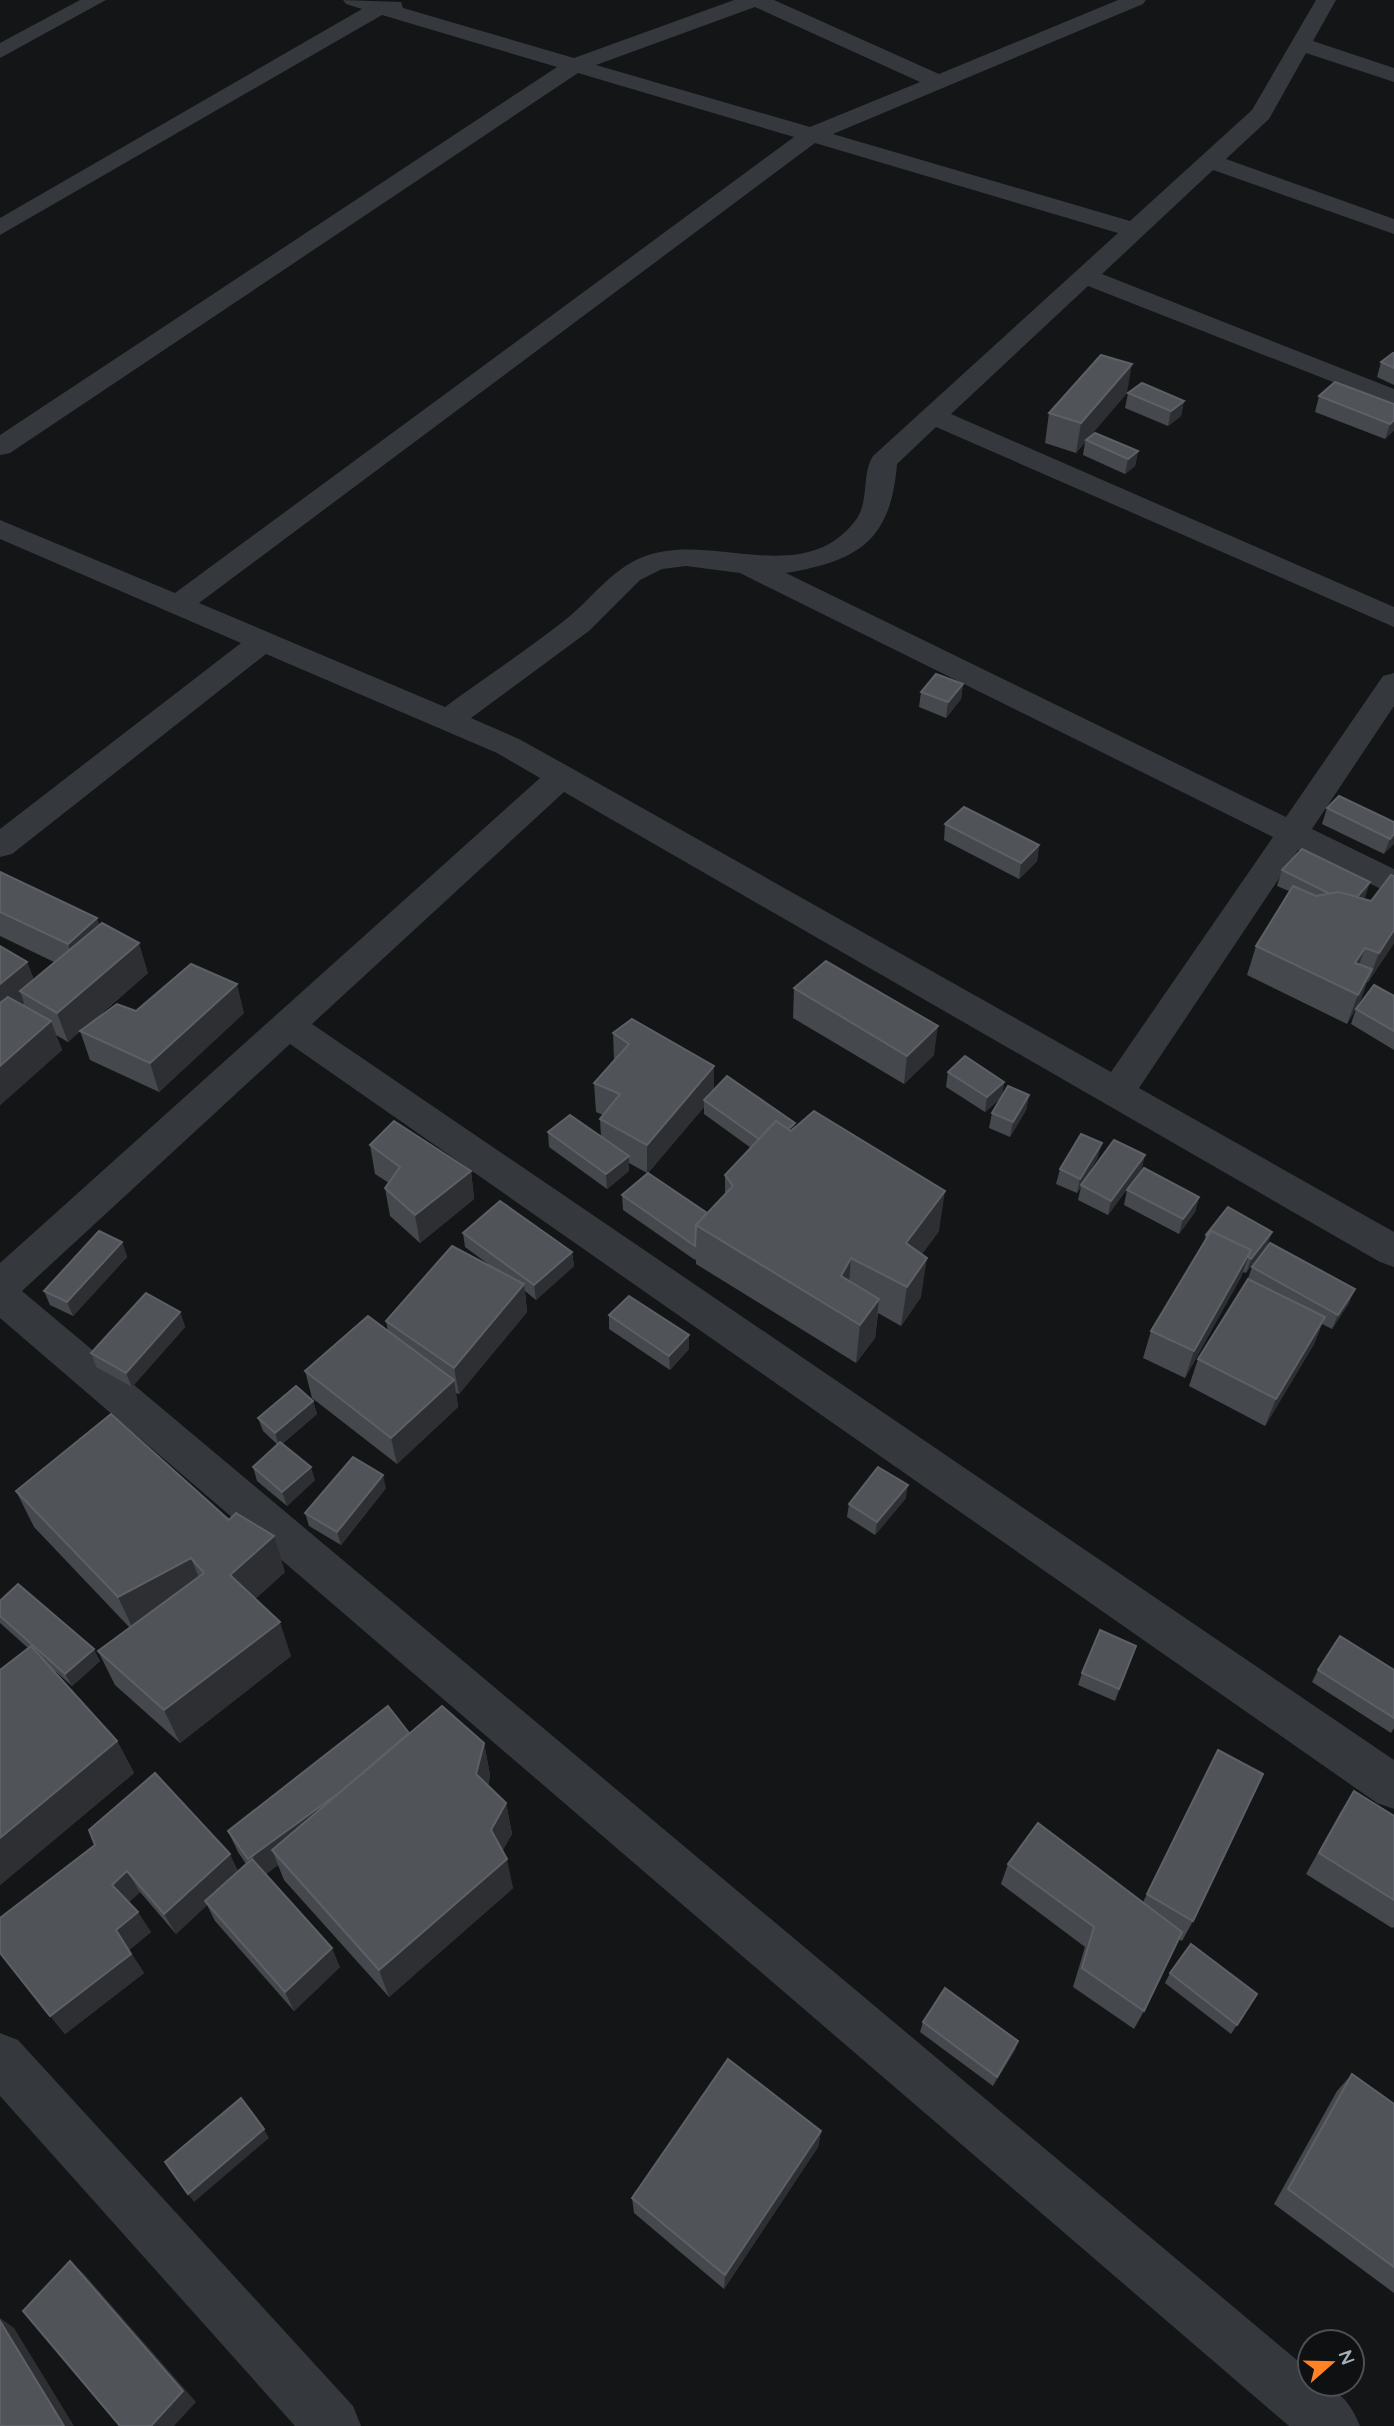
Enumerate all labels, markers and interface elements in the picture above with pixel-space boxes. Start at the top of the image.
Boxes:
north arrow [1296,2328,1366,2398]
text: N [1333,2347,1361,2368]

